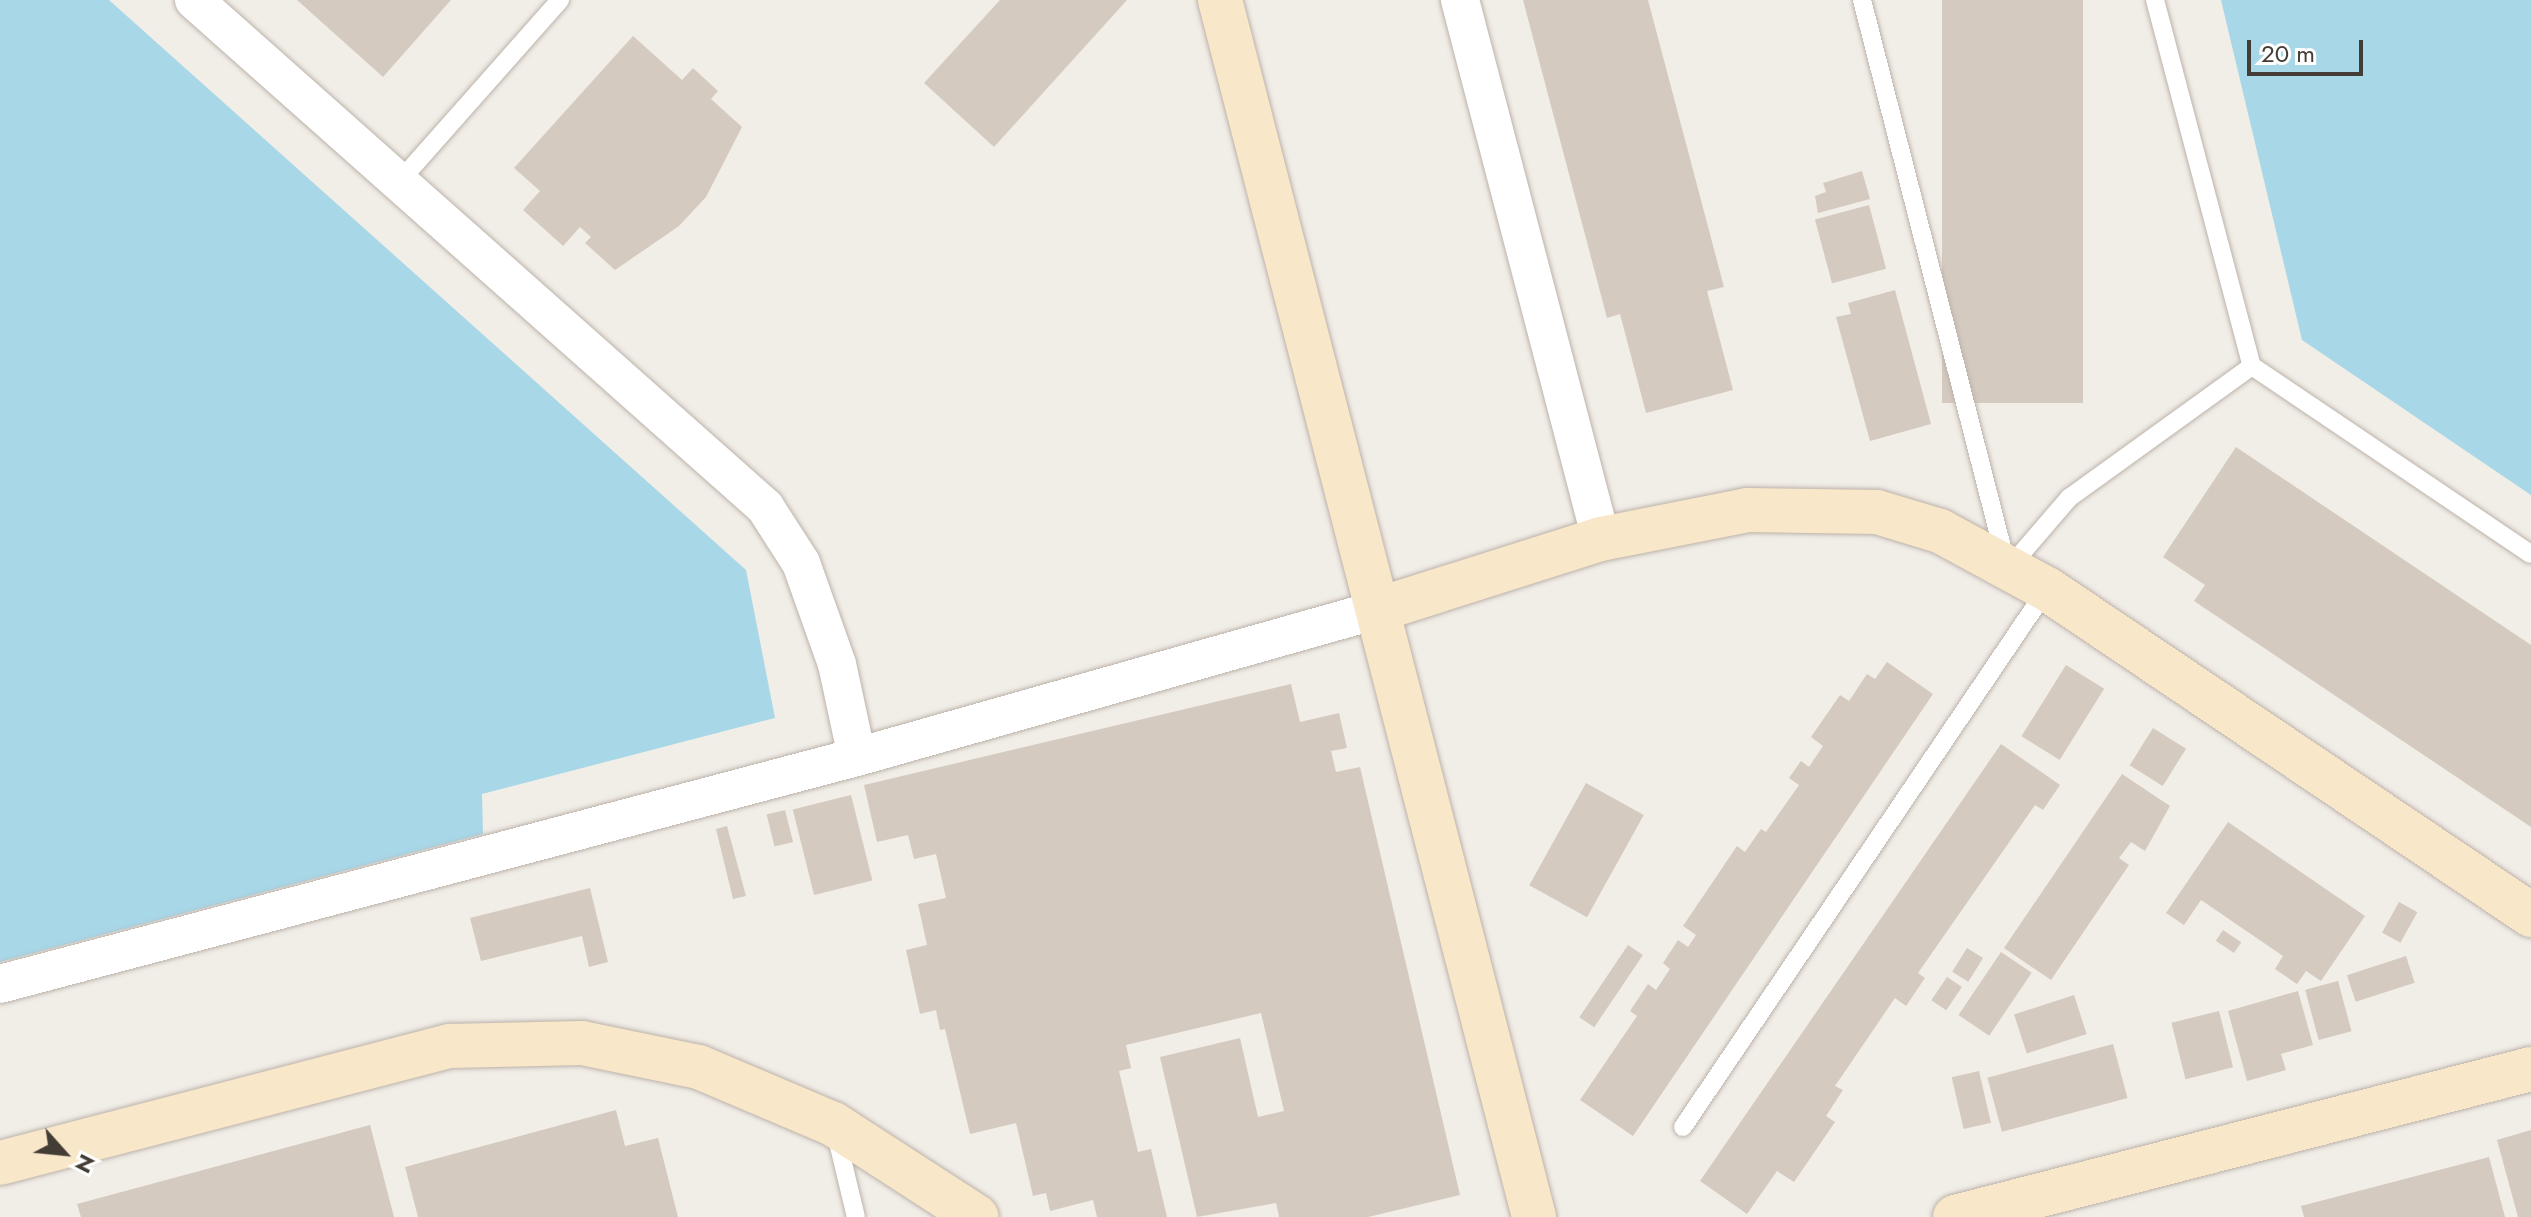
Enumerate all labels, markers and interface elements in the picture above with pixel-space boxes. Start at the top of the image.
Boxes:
scale bar [2251,24,2367,74]
text: 20 m [2261,36,2315,71]
north arrow [24,1113,104,1193]
text: N [67,1149,104,1179]

